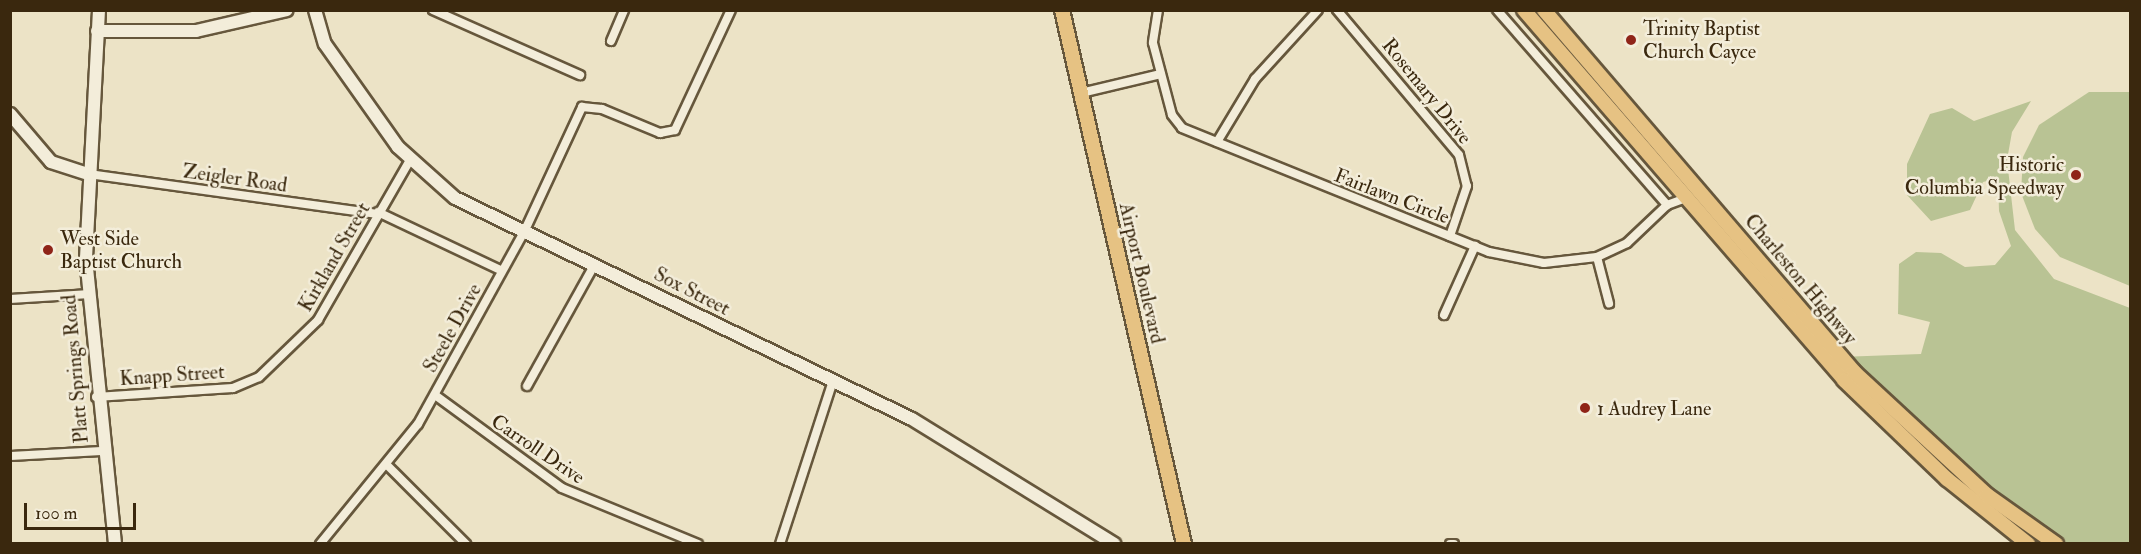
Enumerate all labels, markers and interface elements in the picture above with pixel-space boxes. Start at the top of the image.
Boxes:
place label: Trinity Baptist Church Cayce [1643,16,1760,63]
street label: Rosemary Drive [1377,33,1477,149]
marker: Trinity Baptist Church Cayce [1624,33,1638,47]
place label: Historic Columbia Speedway [1905,152,2064,199]
street label: Zeigler Road [181,159,289,197]
street label: Fairlawn Circle [1331,163,1453,229]
marker: Historic Columbia Speedway [2069,168,2083,182]
street label: Kirkland Street [293,198,375,316]
street label: Airport Boulevard [1114,200,1170,346]
street label: Charleston Highway [1740,209,1862,349]
place label: West Side Baptist Church [60,226,182,273]
marker: West Side Baptist Church [41,243,55,257]
street label: Sox Street [650,262,734,320]
street label: Steele Drive [418,279,486,377]
street label: Platt Springs Road [57,294,93,444]
street label: Knapp Street [119,359,225,391]
place label: 1 Audrey Lane [1597,396,1711,420]
marker: 1 Audrey Lane [1578,401,1592,415]
street label: Carroll Drive [487,409,589,489]
scale bar [27,491,140,529]
text: 100 m [35,502,78,525]

